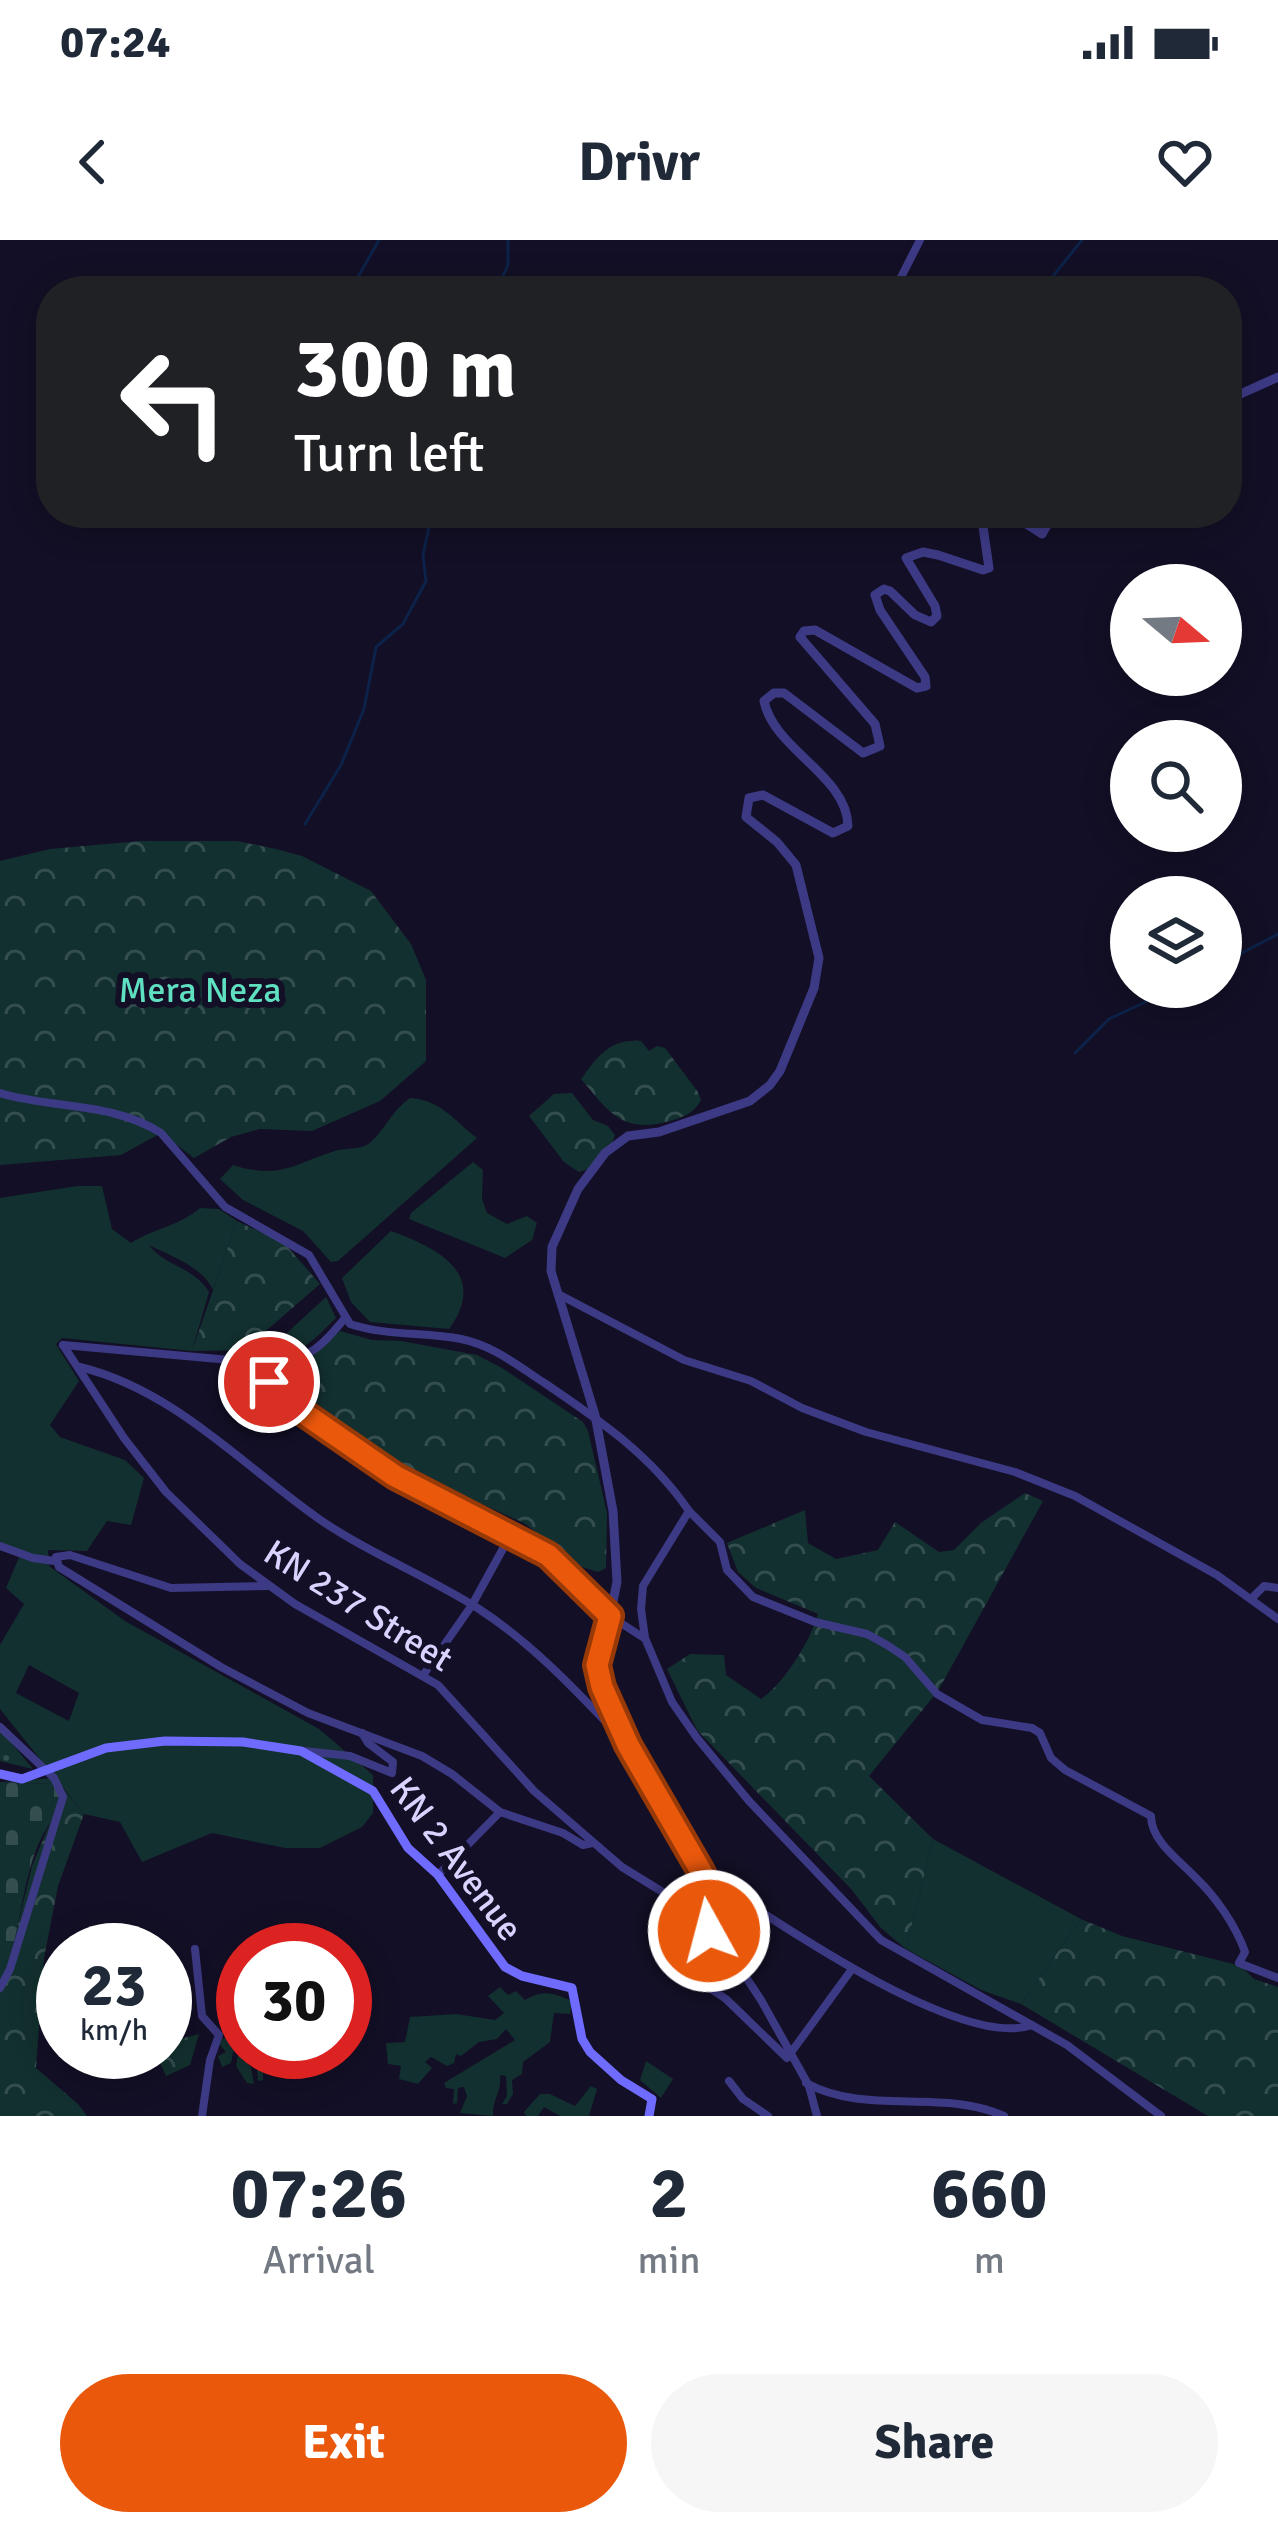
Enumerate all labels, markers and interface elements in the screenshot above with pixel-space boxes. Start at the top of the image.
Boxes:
text: 07:24 [60,15,170,70]
icon: back [60,129,126,195]
text: Drivr [578,129,700,196]
icon: heart [1152,129,1218,195]
text: 300 m [294,317,516,421]
icon: left [96,324,252,480]
text: Turn left [294,420,484,487]
north arrow [1110,564,1242,696]
map controls [1110,564,1242,1008]
button: search [1110,720,1242,852]
button: layers [1110,876,1242,1008]
park label: Mera Neza [118,968,282,1013]
pin [218,1331,320,1433]
icon: arrive [236,1349,302,1415]
street label: KN 237 Street [255,1530,461,1682]
street label: KN 2 Avenue [380,1768,532,1950]
position arrow [646,1868,772,1994]
speed limit sign: 30 [216,1923,372,2079]
text: 23 [82,1949,146,2023]
text: km/h [80,2012,148,2049]
text: 07:26 [230,2149,407,2238]
text: 2 [650,2149,688,2238]
text: 660 [931,2149,1048,2238]
text: Arrival [263,2236,375,2284]
text: min [638,2236,701,2284]
text: m [974,2236,1005,2284]
button: Exit [60,2374,627,2512]
button: Share [651,2374,1218,2512]

